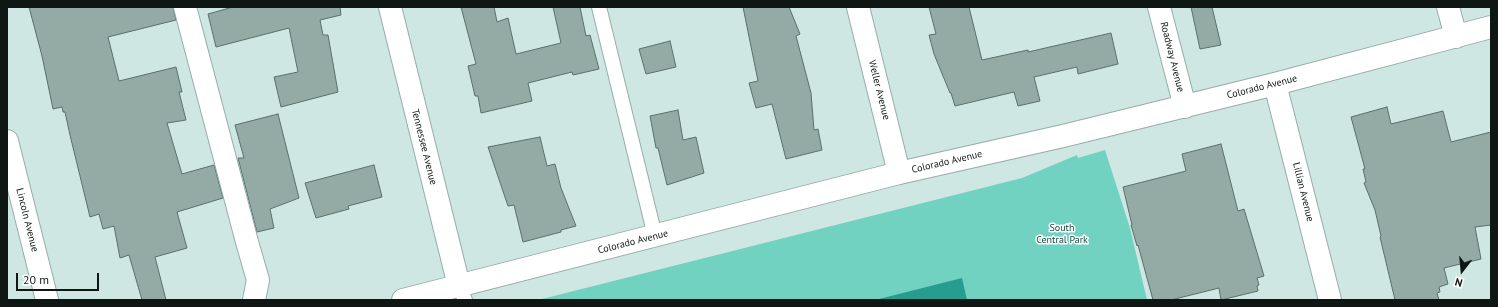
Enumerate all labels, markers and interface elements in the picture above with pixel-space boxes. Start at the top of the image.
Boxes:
street label: Roadway Avenue [1157,21,1187,93]
street label: Weller Avenue [866,59,892,121]
street label: Colorado Avenue [1226,72,1298,102]
street label: Tennessee Avenue [409,108,439,186]
street label: Colorado Avenue [911,148,983,176]
street label: Lillian Avenue [1290,161,1316,223]
street label: Lincoln Avenue [13,187,41,253]
park label: South Central Park [1036,222,1088,246]
street label: Colorado Avenue [597,227,669,257]
north arrow [1442,251,1482,291]
scale bar [18,265,101,291]
text: 20 m [23,272,49,287]
text: N [1453,275,1464,290]

